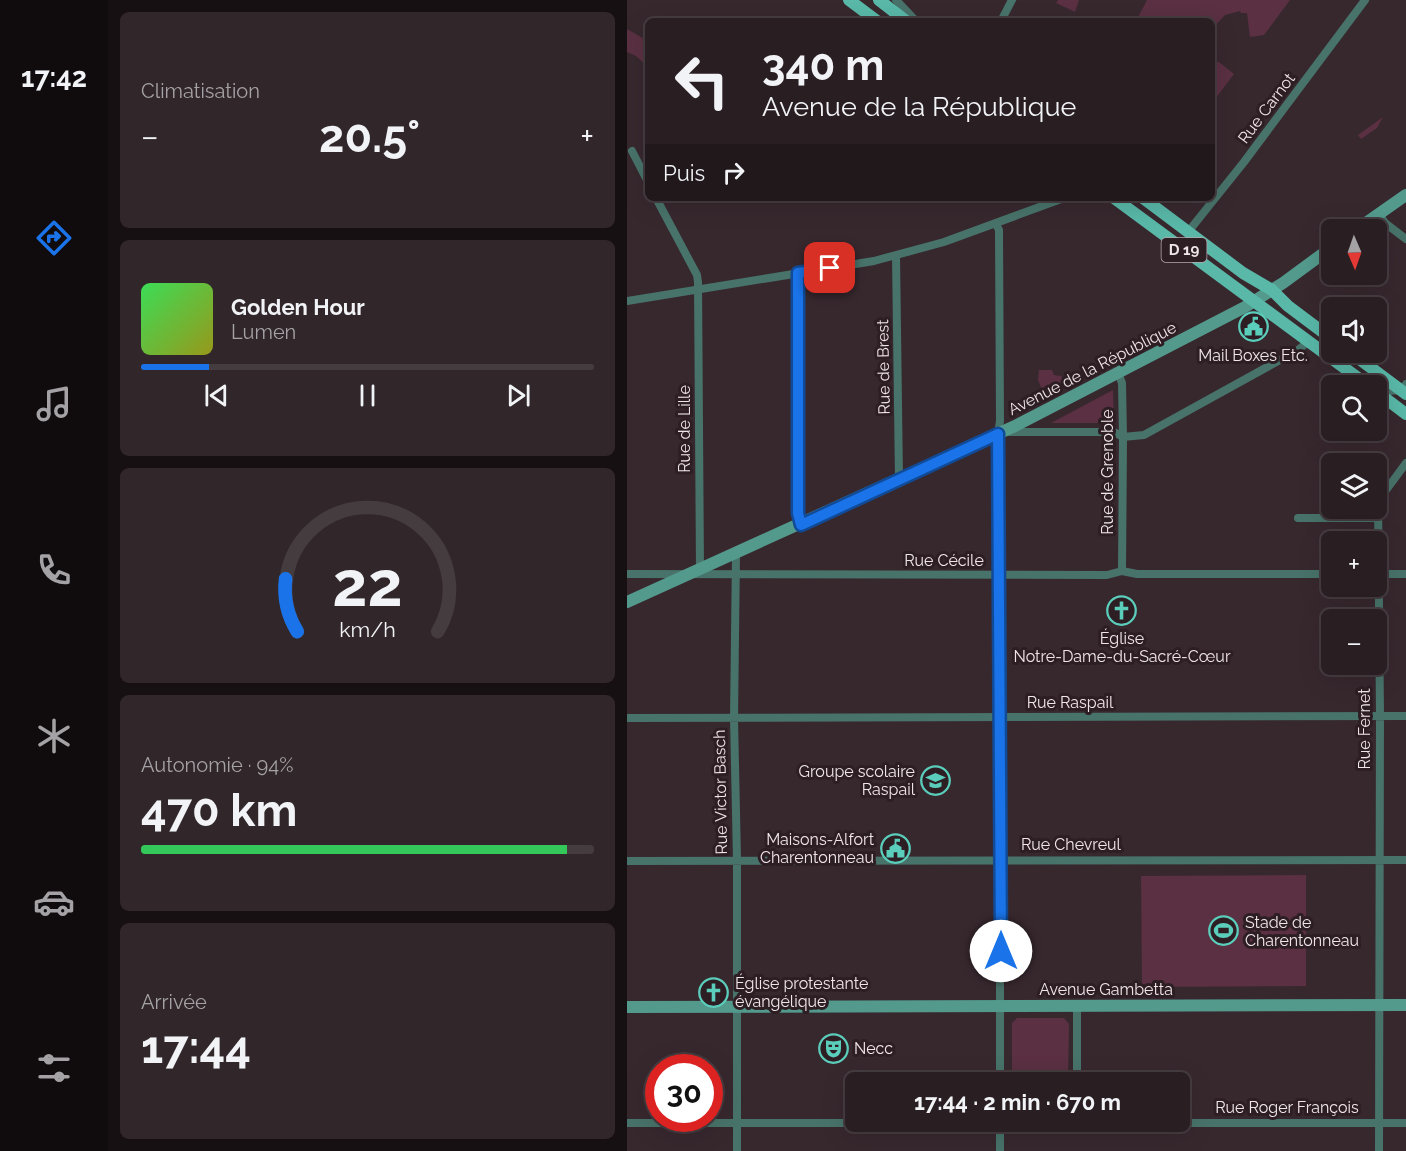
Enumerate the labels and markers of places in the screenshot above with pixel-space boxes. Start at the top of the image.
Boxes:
pin [804,242,855,293]
public building icon: Mail Boxes Etc. [1237,311,1269,343]
place label: Mail Boxes Etc. [1198,346,1308,365]
church icon: Église Notre-Dame-du-Sacré-Cœur [1106,594,1138,626]
place label: Église Notre-Dame-du-Sacré-Cœur [1014,628,1231,666]
place label: Groupe scolaire Raspail [799,762,916,799]
school or university icon: Groupe scolaire Raspail [920,764,952,796]
place label: Maisons-Alfort Charentonneau [760,830,875,867]
public building icon: Maisons-Alfort Charentonneau [879,832,911,864]
place label: Stade de Charentonneau [1245,913,1359,950]
sports icon: Stade de Charentonneau [1208,915,1240,947]
place label: Église protestante évangélique [735,973,868,1011]
church icon: Église protestante évangélique [698,976,730,1008]
theatre icon: Necc [817,1032,849,1064]
place label: Necc [854,1039,893,1058]

